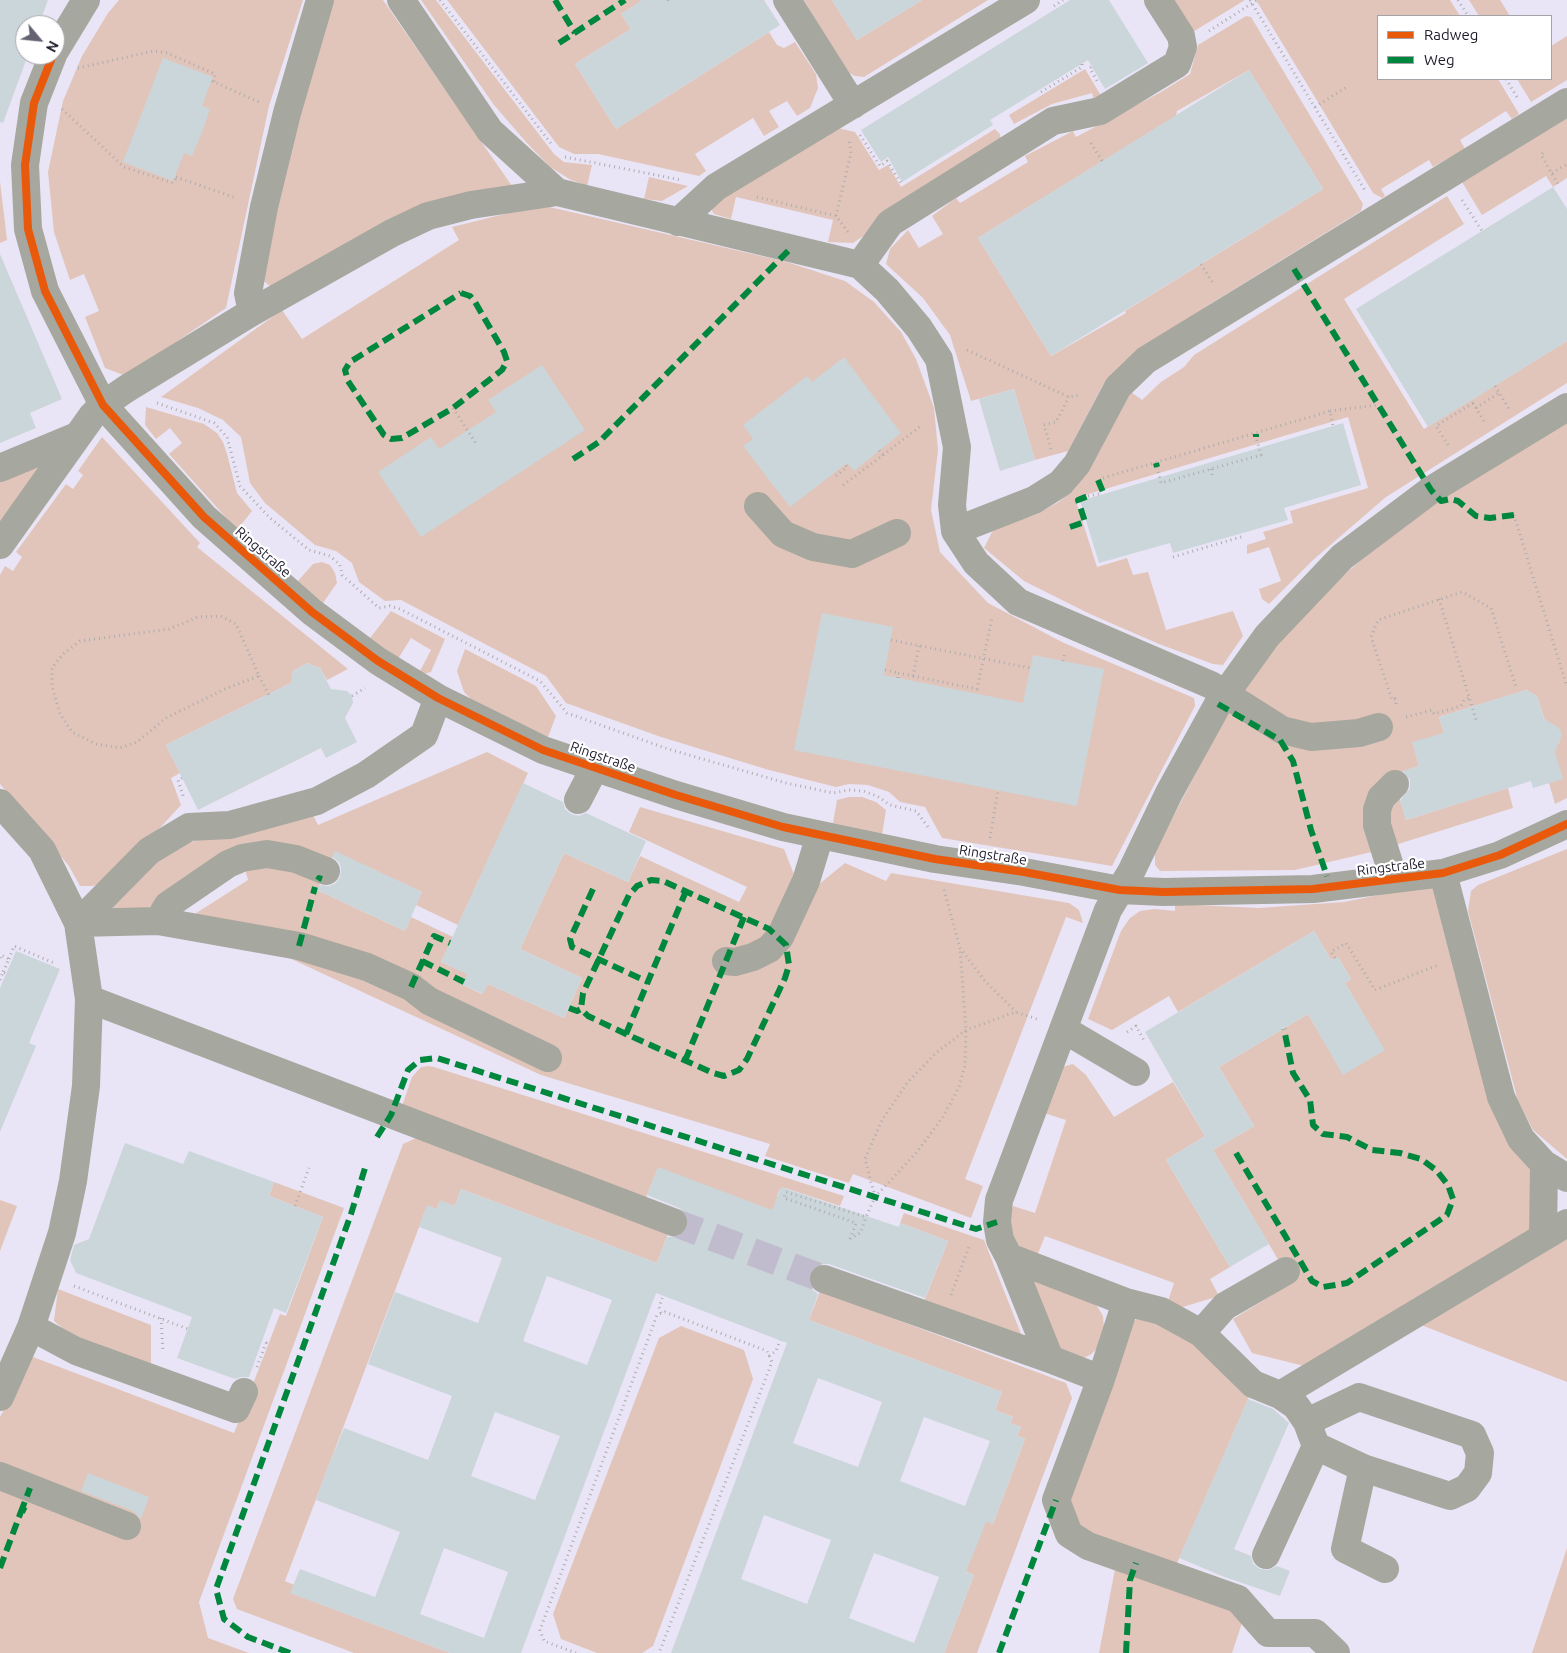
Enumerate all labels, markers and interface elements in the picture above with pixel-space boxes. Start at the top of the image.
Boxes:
north arrow [15,15,65,65]
legend [1377,15,1552,80]
text: Radweg [1424,26,1478,43]
text: N [43,38,62,55]
text: Weg [1424,51,1455,68]
street label: Ringstraße [232,523,294,581]
street label: Ringstraße [568,738,638,776]
street label: Ringstraße [958,841,1028,869]
street label: Ringstraße [1356,854,1426,880]

